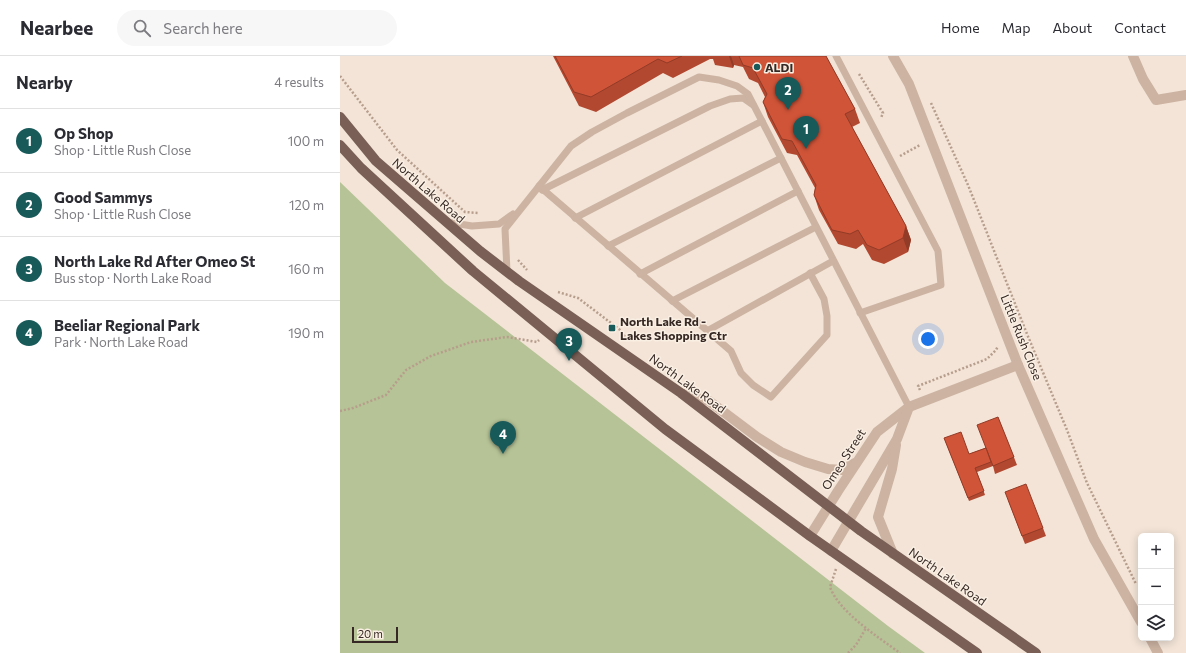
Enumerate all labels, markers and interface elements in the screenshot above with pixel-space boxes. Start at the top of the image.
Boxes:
search box [117,10,397,46]
text: Nearbee [20,16,93,39]
icon: search [131,17,153,39]
text: Search here [163,19,243,37]
text: Home [941,19,980,36]
text: Map [1002,19,1030,36]
text: About [1052,19,1092,36]
text: Contact [1114,19,1166,36]
place label: ALDI [765,60,793,74]
marker: ALDI [752,62,762,72]
text: Nearby [16,72,73,93]
text: 4 results [274,74,324,90]
pin: 2 [775,77,801,110]
pin: 1 [793,116,819,149]
text: Op Shop [54,124,113,142]
text: 1 [26,133,32,149]
text: 100 m [288,133,324,149]
text: Shop · Little Rush Close [54,142,191,158]
street label: North Lake Road [390,155,468,225]
text: Good Sammys [54,188,152,206]
text: 2 [25,197,33,213]
text: 120 m [289,197,324,213]
text: Shop · Little Rush Close [54,206,191,222]
text: North Lake Rd After Omeo St [54,252,255,270]
text: 3 [25,261,33,277]
text: 160 m [288,261,324,277]
text: Bus stop · North Lake Road [54,270,211,286]
street label: Little Rush Close [998,292,1046,382]
place label: North Lake Rd - Lakes Shopping Ctr [620,314,727,342]
text: Beeliar Regional Park [54,316,200,334]
marker: North Lake Rd - Lakes Shopping Ctr [607,323,617,333]
text: 4 [25,325,33,341]
text: 190 m [288,325,324,341]
pin: 3 [556,328,582,361]
your location [918,329,938,349]
text: Park · North Lake Road [54,334,188,350]
street label: North Lake Road [647,351,729,415]
pin: 4 [490,421,516,454]
street label: Omeo Street [818,426,868,492]
map controls [1138,533,1174,641]
button: + [1138,533,1174,569]
street label: North Lake Road [907,544,989,608]
button: − [1138,569,1174,605]
button: layers [1138,605,1174,641]
scale bar [352,625,398,644]
text: 20 m [358,627,383,640]

